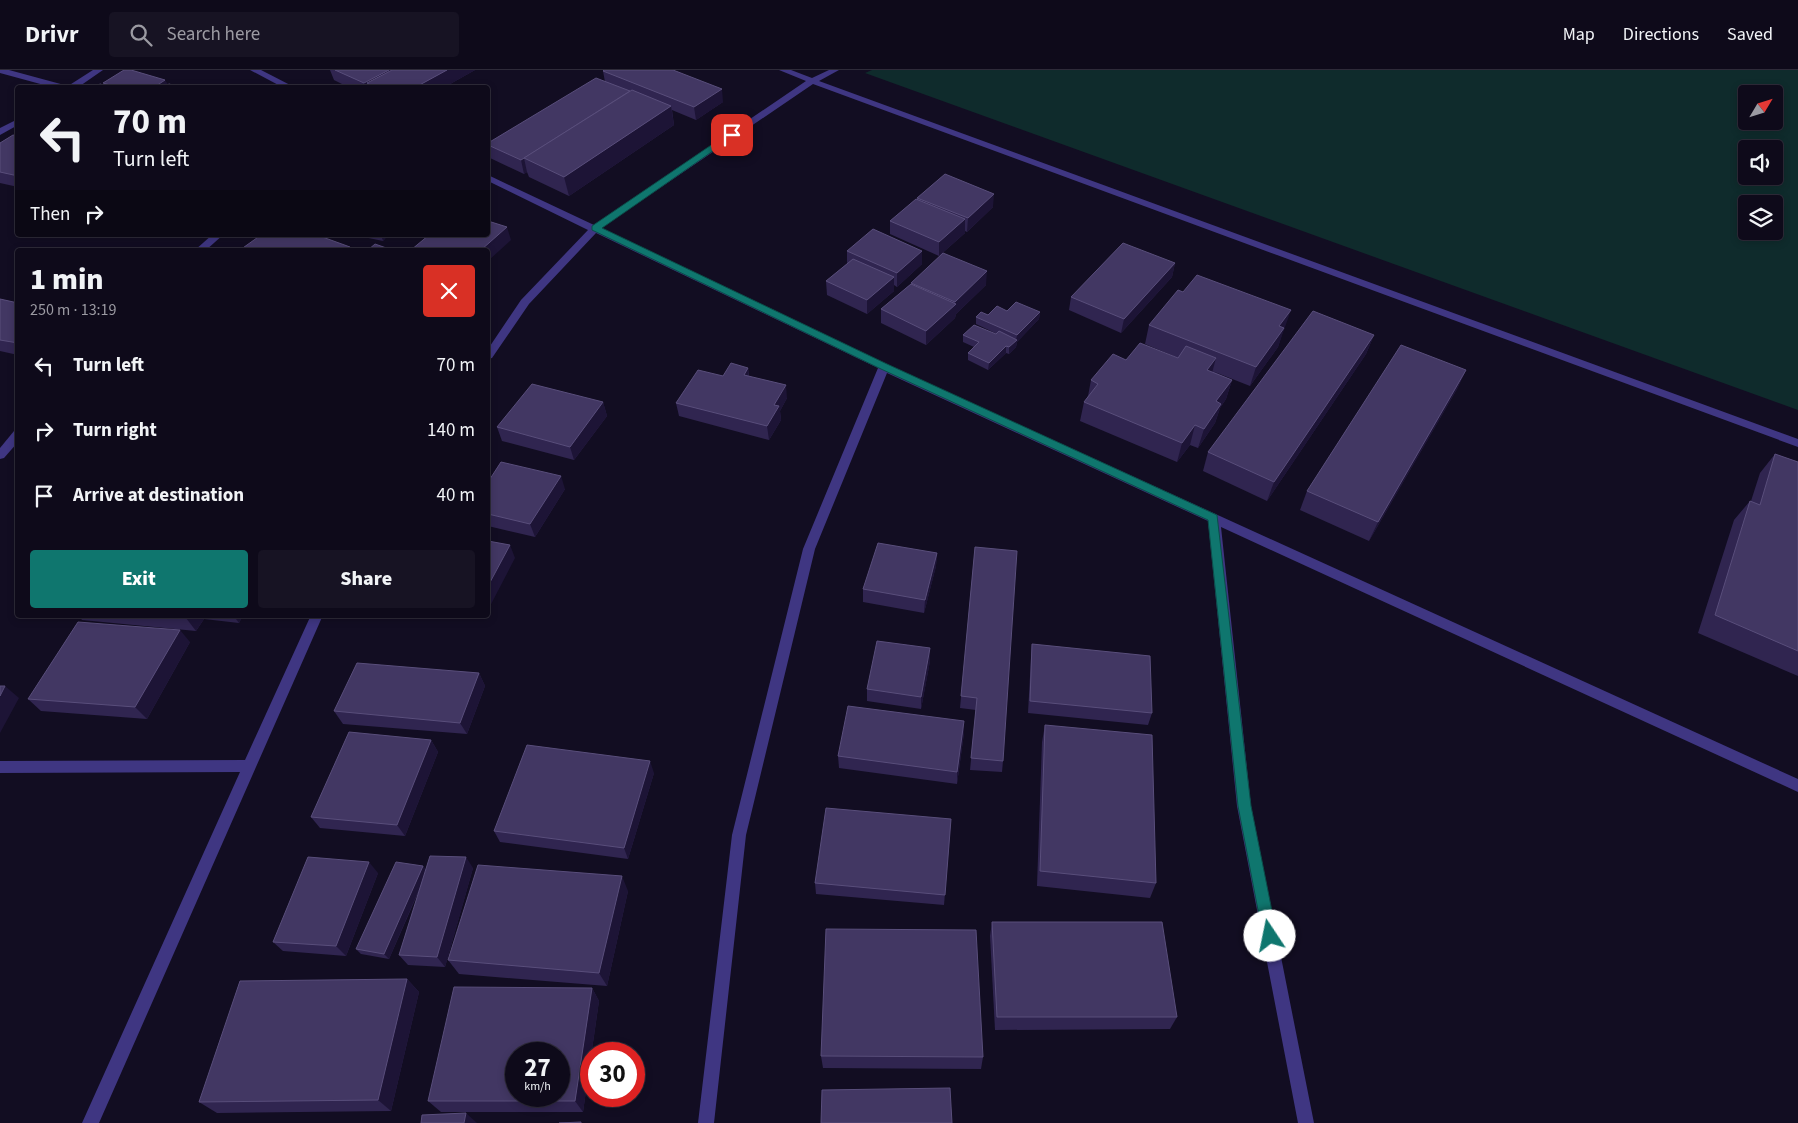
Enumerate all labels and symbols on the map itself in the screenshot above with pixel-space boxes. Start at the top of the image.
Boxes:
north arrow [1738,85,1782,130]
pin [711,114,753,156]
position arrow [1243,909,1295,961]
speed limit sign: 30 [580,1042,645,1107]

